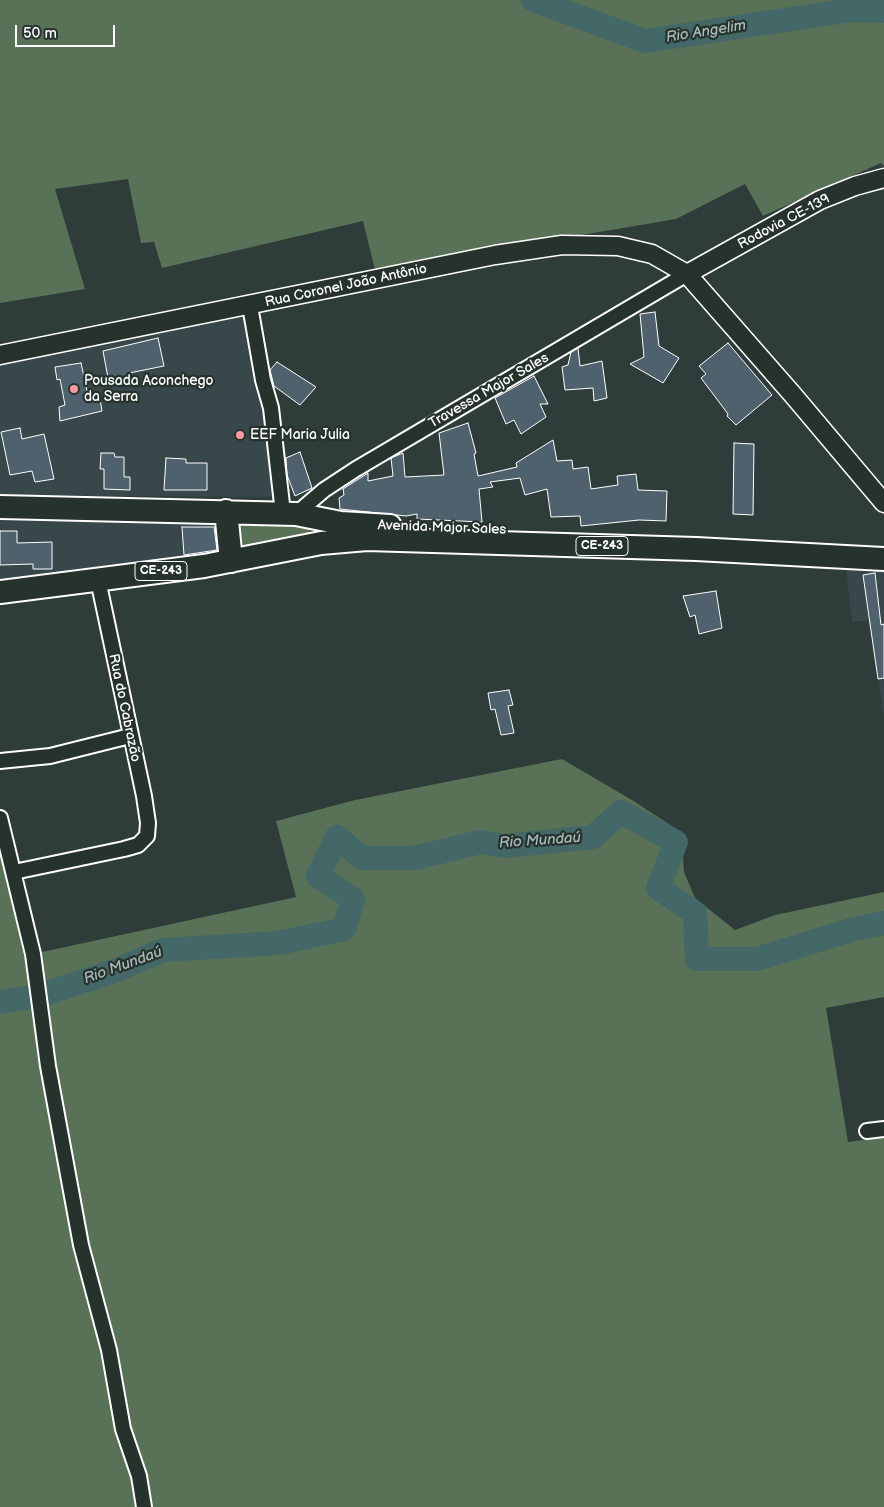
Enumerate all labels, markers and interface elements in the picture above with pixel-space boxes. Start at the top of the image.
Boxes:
scale bar [18,15,118,47]
water label: Rio Angelim [665,17,747,47]
text: 50 m [23,24,57,43]
street label: Rodovia CE-139 [735,191,833,253]
street label: Rua Coronel João Antônio [263,261,429,311]
street label: Travessa Major Sales [426,350,552,432]
place label: Pousada Aconchego da Serra [84,373,214,406]
marker: Pousada Aconchego da Serra [68,383,80,395]
place label: EEF Maria Julia [250,427,350,443]
marker: EEF Maria Julia [234,429,246,441]
street label: Avenida Major Sales [377,517,507,539]
road number: CE-243 [576,536,628,556]
road number: CE-243 [135,562,187,580]
street label: Rua do Cabrazão [104,652,144,764]
water label: Rio Mundaú [498,829,582,853]
water label: Rio Mundaú [81,944,165,988]

